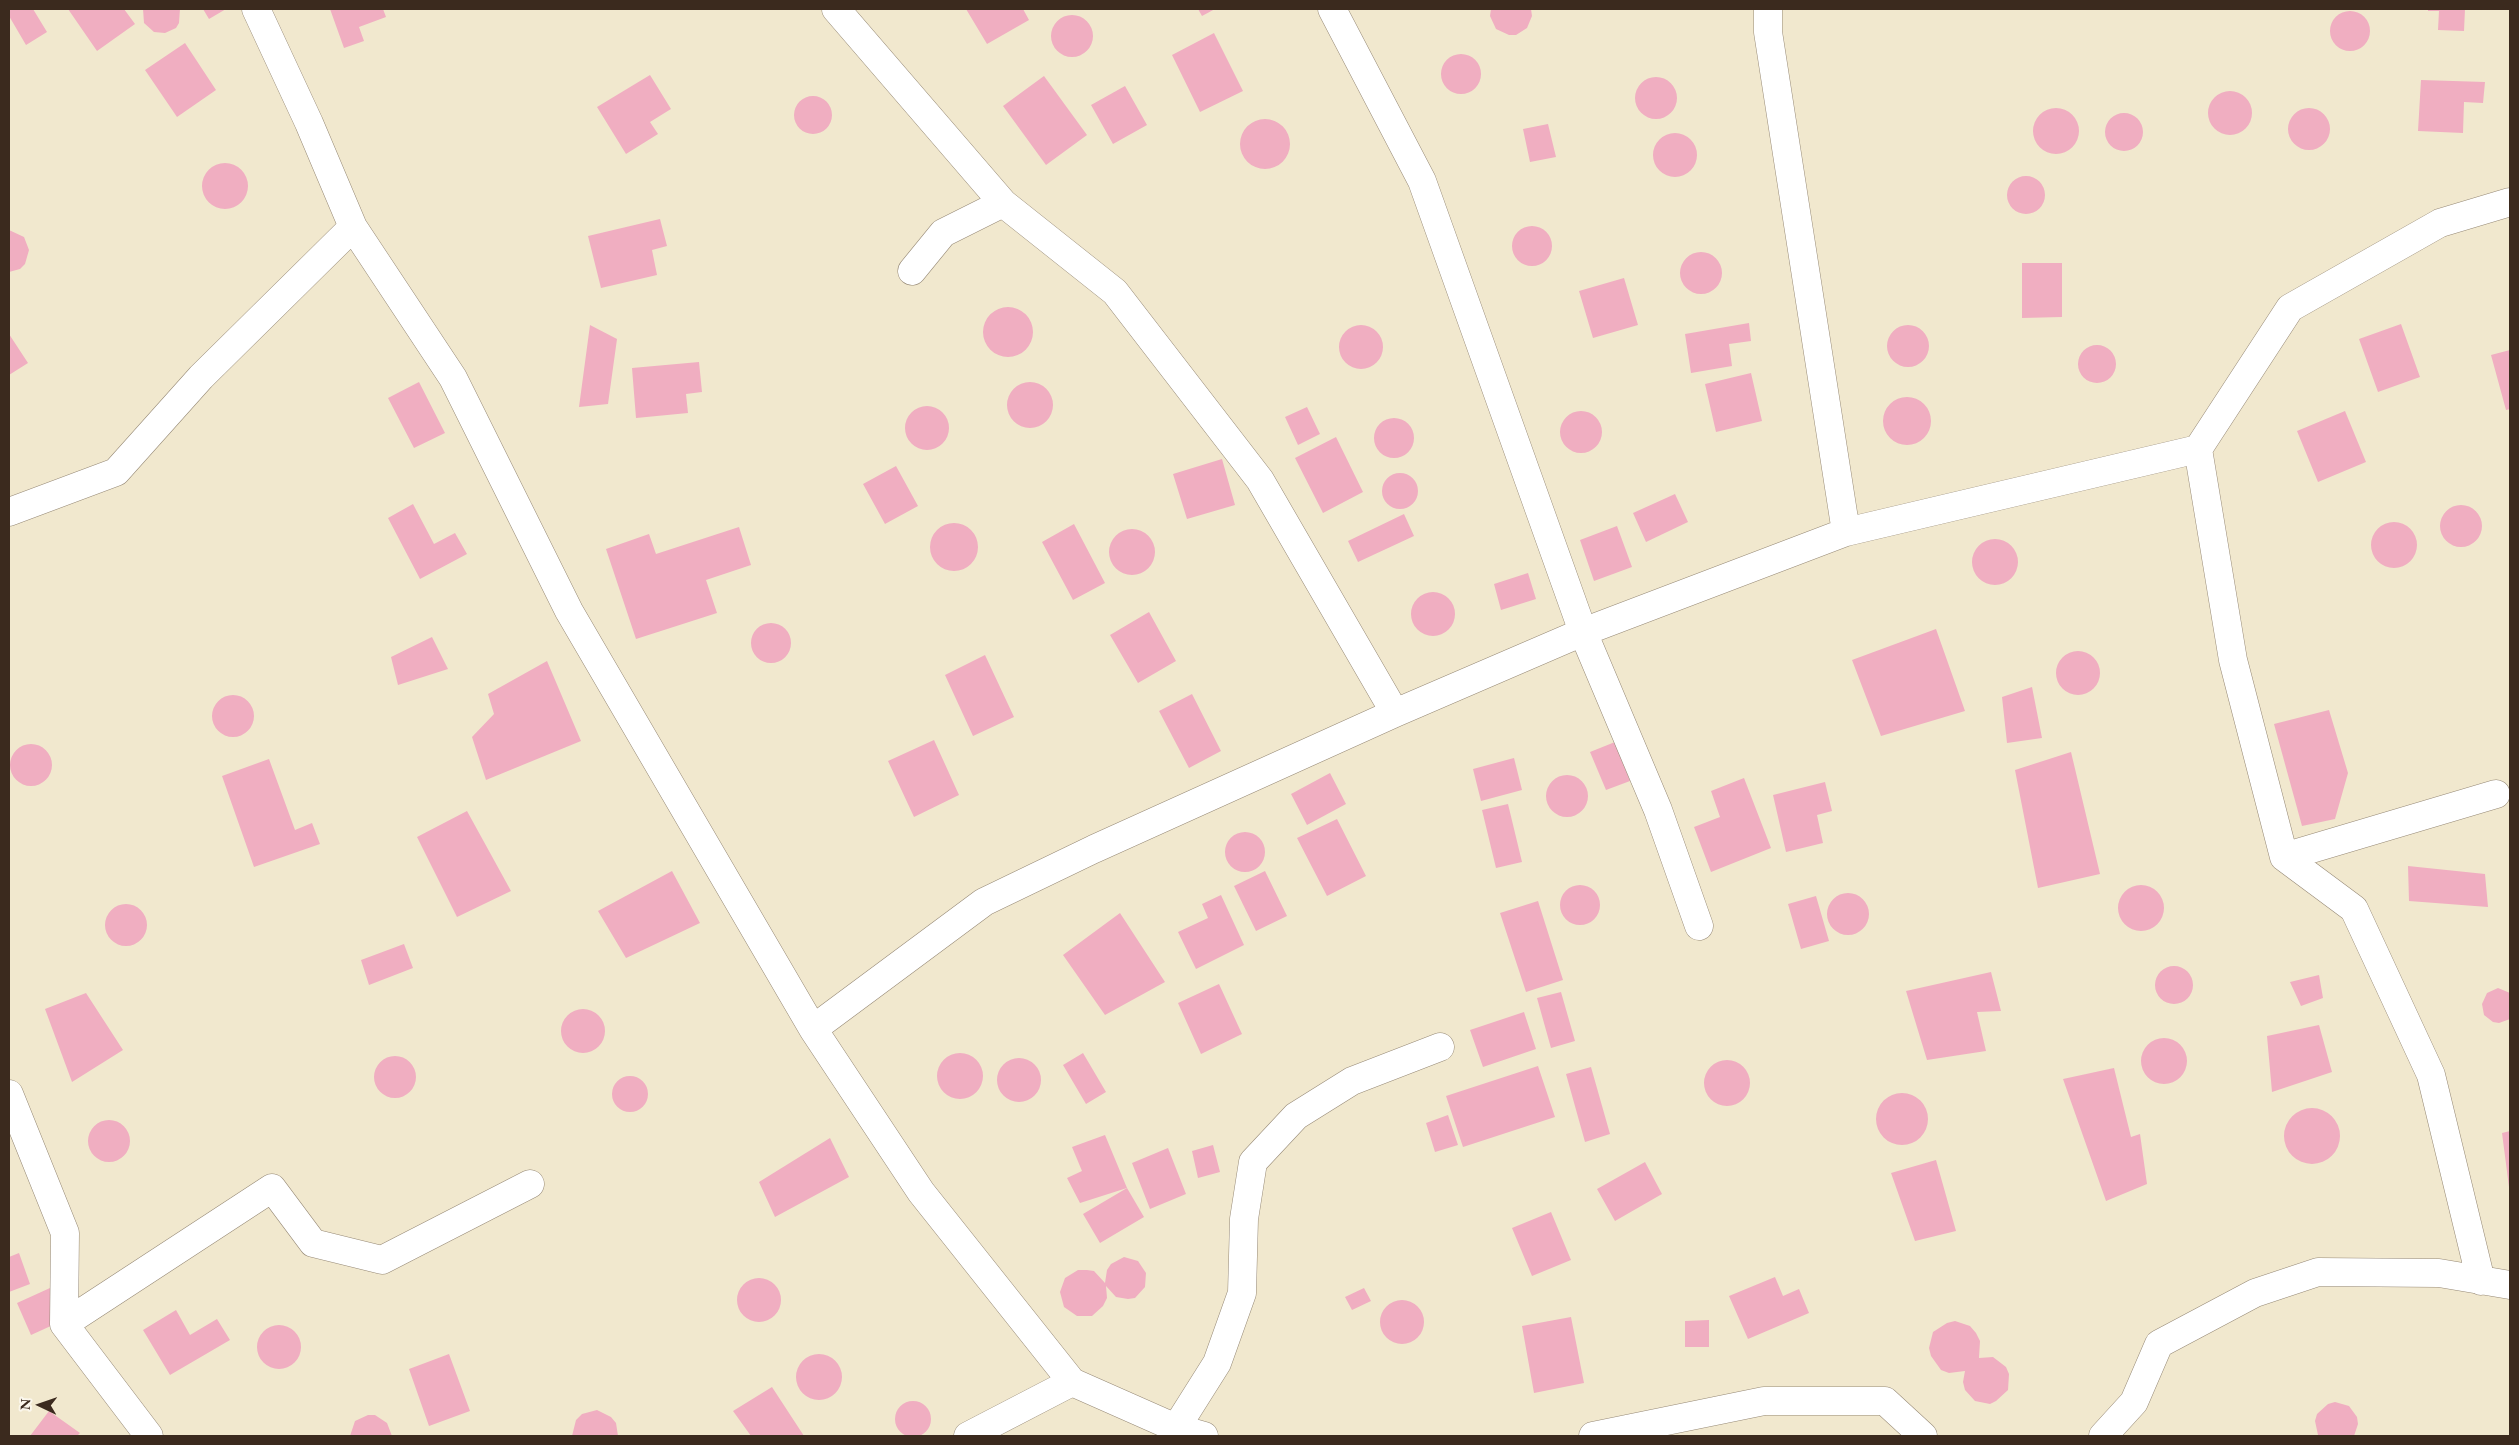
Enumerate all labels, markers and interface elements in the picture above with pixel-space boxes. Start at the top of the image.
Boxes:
north arrow [15,1380,65,1430]
text: N [16,1398,34,1410]

